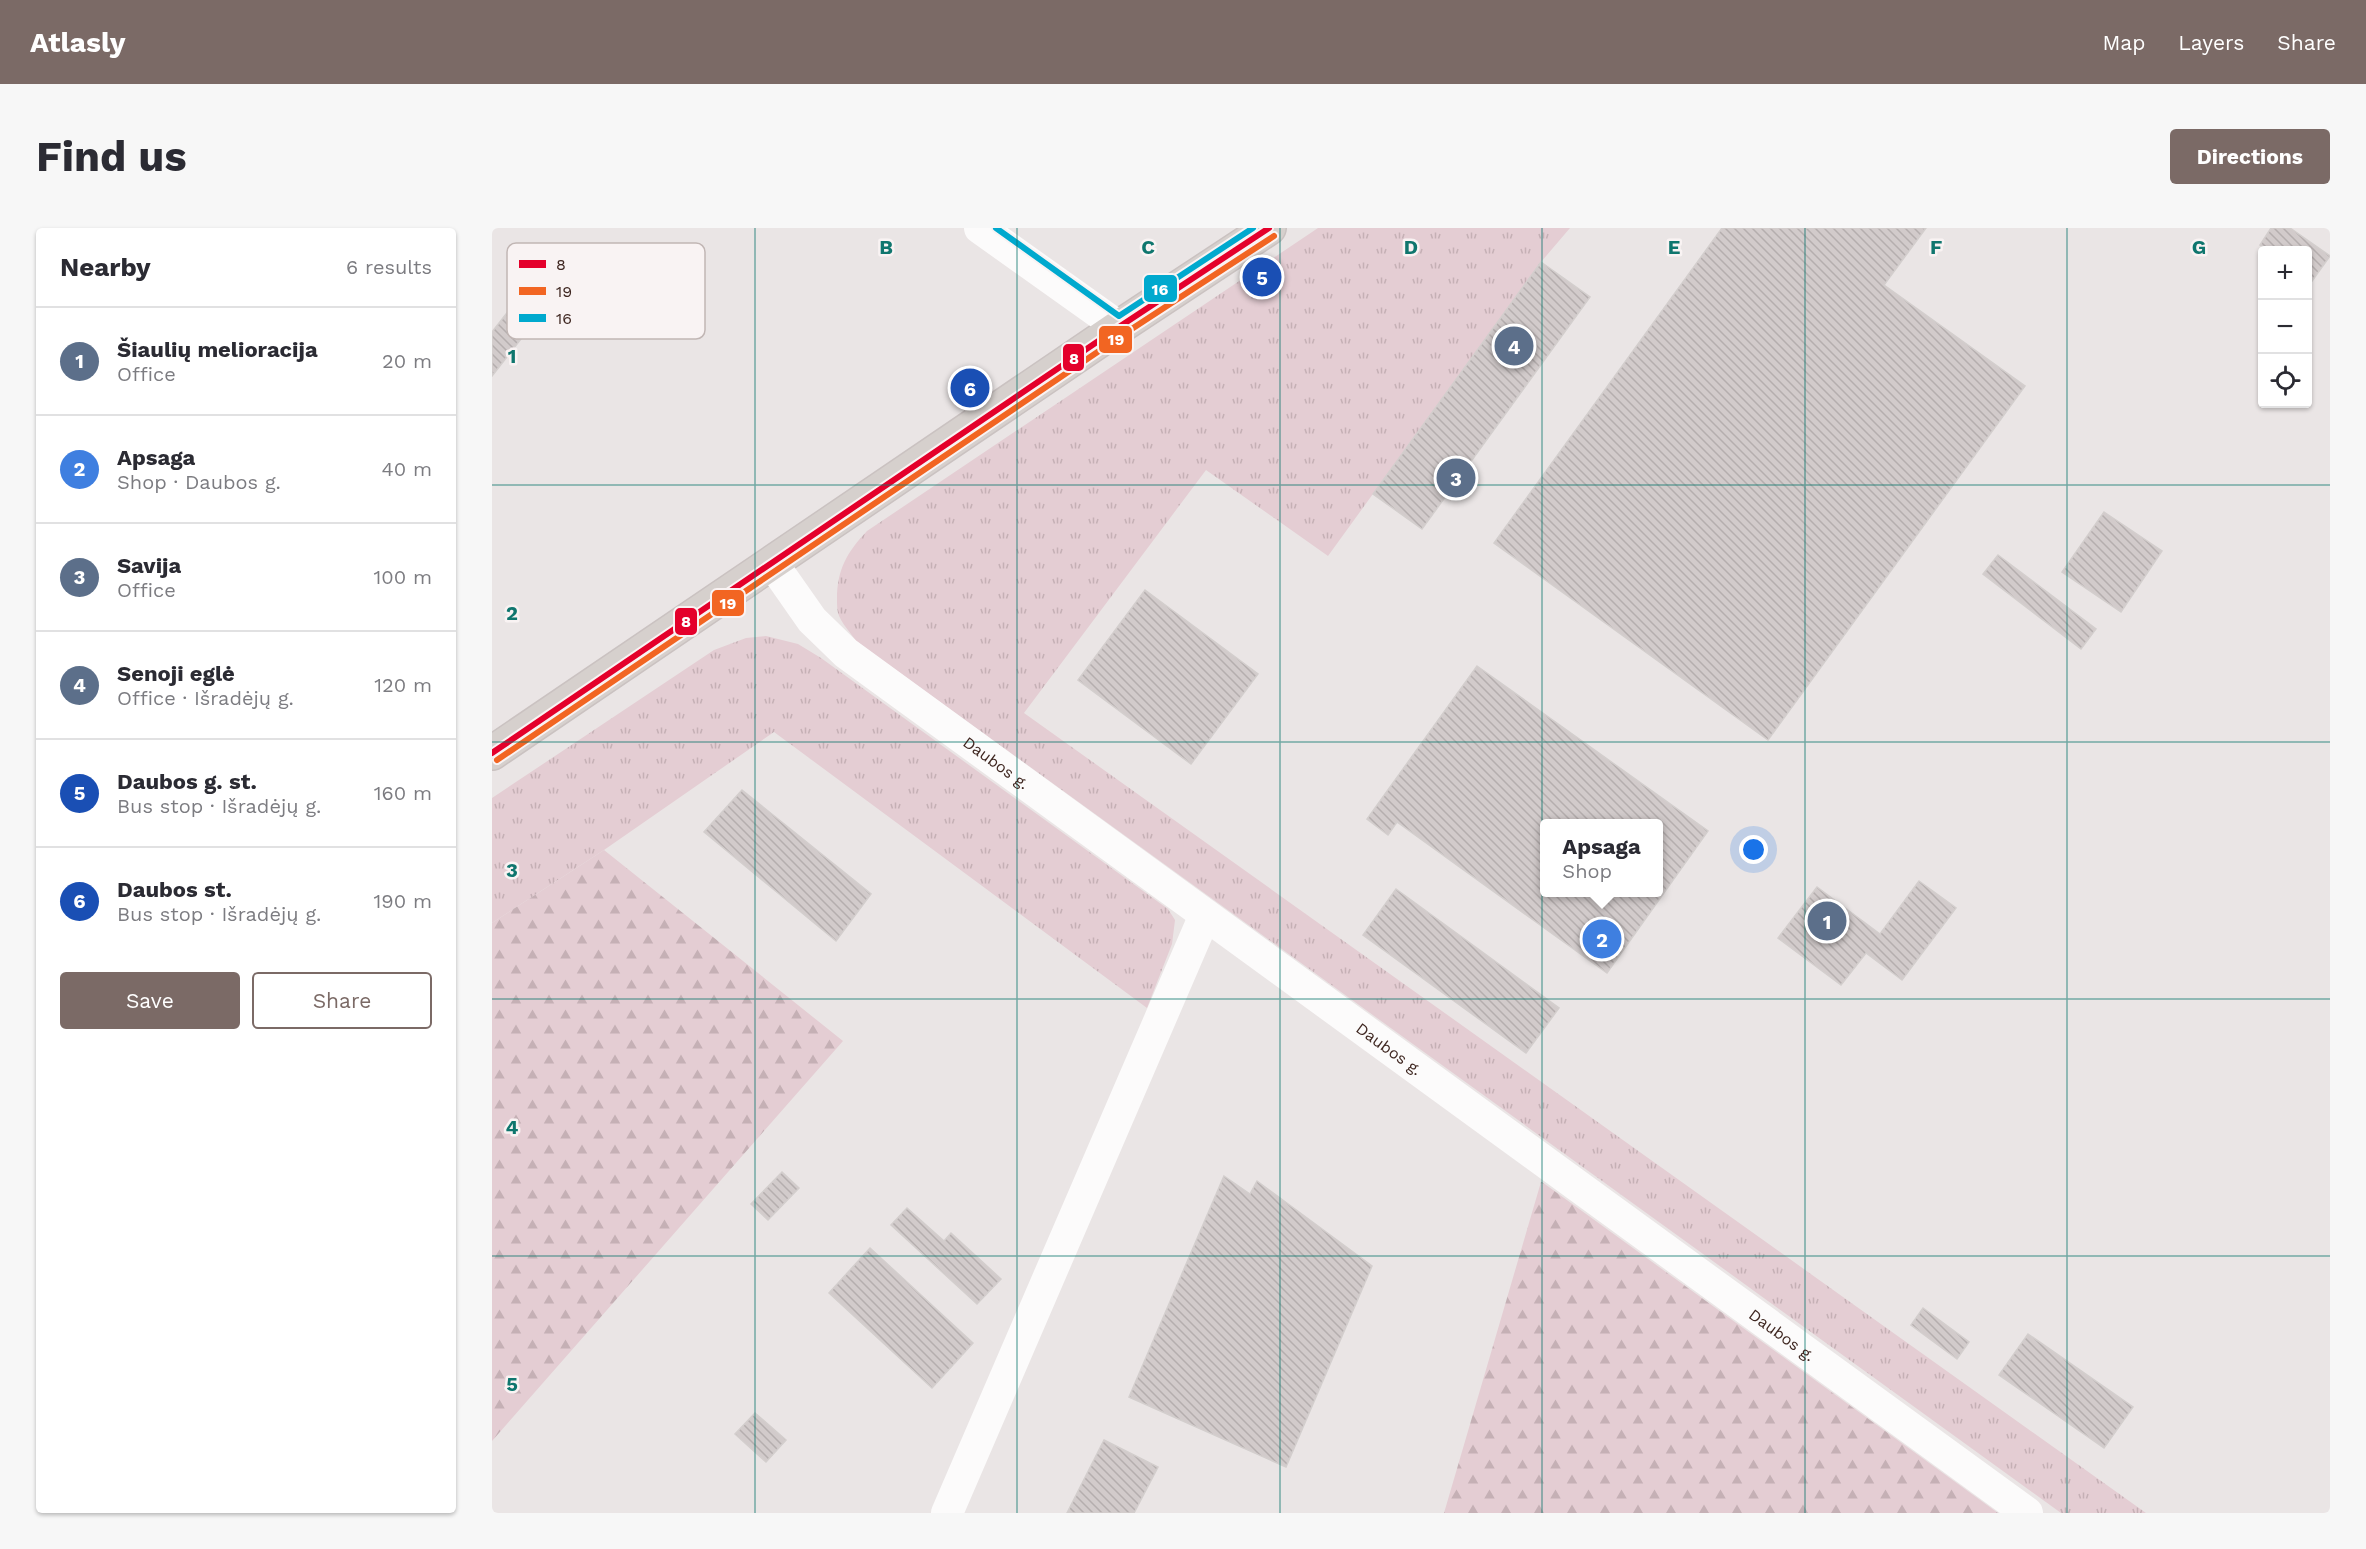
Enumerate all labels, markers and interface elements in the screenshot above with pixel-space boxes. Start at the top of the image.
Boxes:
text: Atlasly [30,26,125,59]
text: Map [2102,30,2145,55]
text: Layers [2178,30,2244,55]
text: Share [2277,30,2336,55]
button: Directions [2170,129,2330,184]
text: Find us [36,132,187,181]
text: B [879,235,893,259]
text: C [1141,235,1155,259]
text: D [1404,235,1418,259]
text: E [1668,235,1680,259]
text: F [1930,235,1942,259]
text: G [2192,235,2206,259]
legend [507,243,705,339]
map controls [2258,246,2312,408]
button: + [2258,246,2312,300]
text: Nearby [60,252,151,282]
pin: 5 [1242,254,1282,300]
text: 6 results [346,255,432,279]
text: 8 [556,255,566,274]
line badge: 16 [1143,274,1178,303]
text: 16 [1152,280,1169,299]
text: 19 [556,282,572,301]
button: − [2258,300,2312,354]
text: 16 [556,309,572,328]
pin: 4 [1494,324,1534,368]
line badge: 19 [1098,325,1133,354]
text: 19 [1108,330,1125,349]
text: Šiaulių melioracija [117,337,318,362]
line badge: 8 [1062,343,1085,372]
text: 1 [508,344,516,368]
text: 1 [75,349,84,373]
text: 20 m [382,349,432,373]
text: 8 [1069,349,1079,368]
button: locate [2258,354,2312,408]
text: Office [117,362,176,386]
pin: 6 [950,366,990,410]
text: Apsaga [117,445,195,470]
pin: 3 [1436,456,1476,500]
text: 2 [74,457,85,481]
text: 40 m [381,457,432,481]
text: Shop · Daubos g. [117,470,281,494]
text: Savija [117,553,181,578]
text: 3 [74,565,85,589]
text: 100 m [373,565,432,589]
text: Office [117,578,176,602]
line badge: 19 [711,589,745,617]
text: 19 [720,594,737,613]
text: 2 [506,601,518,625]
line badge: 8 [674,607,698,636]
text: 8 [681,612,691,631]
text: Senoji eglė [117,661,235,686]
text: 4 [73,673,86,697]
text: 120 m [374,673,432,697]
text: Office · Išradėjų g. [117,686,294,710]
street label: Daubos g. [959,733,1033,793]
text: Daubos g. st. [117,769,257,794]
text: 5 [74,781,85,805]
text: 160 m [374,781,432,805]
text: Bus stop · Išradėjų g. [117,794,321,818]
popup [1540,819,1663,897]
text: Apsaga [1562,834,1641,859]
your location [1739,835,1768,864]
text: 3 [506,858,518,882]
text: Shop [1562,859,1612,883]
text: Daubos st. [117,877,232,902]
text: 6 [73,889,86,913]
text: 190 m [374,889,432,913]
pin: 1 [1808,898,1846,944]
text: Bus stop · Išradėjų g. [117,902,321,926]
pin: 2 [1582,916,1622,962]
button: Save [60,972,240,1029]
button: Share [252,972,432,1029]
street label: Daubos g. [1352,1019,1426,1079]
text: 4 [506,1115,519,1139]
street label: Daubos g. [1745,1305,1818,1365]
text: 5 [506,1372,518,1396]

